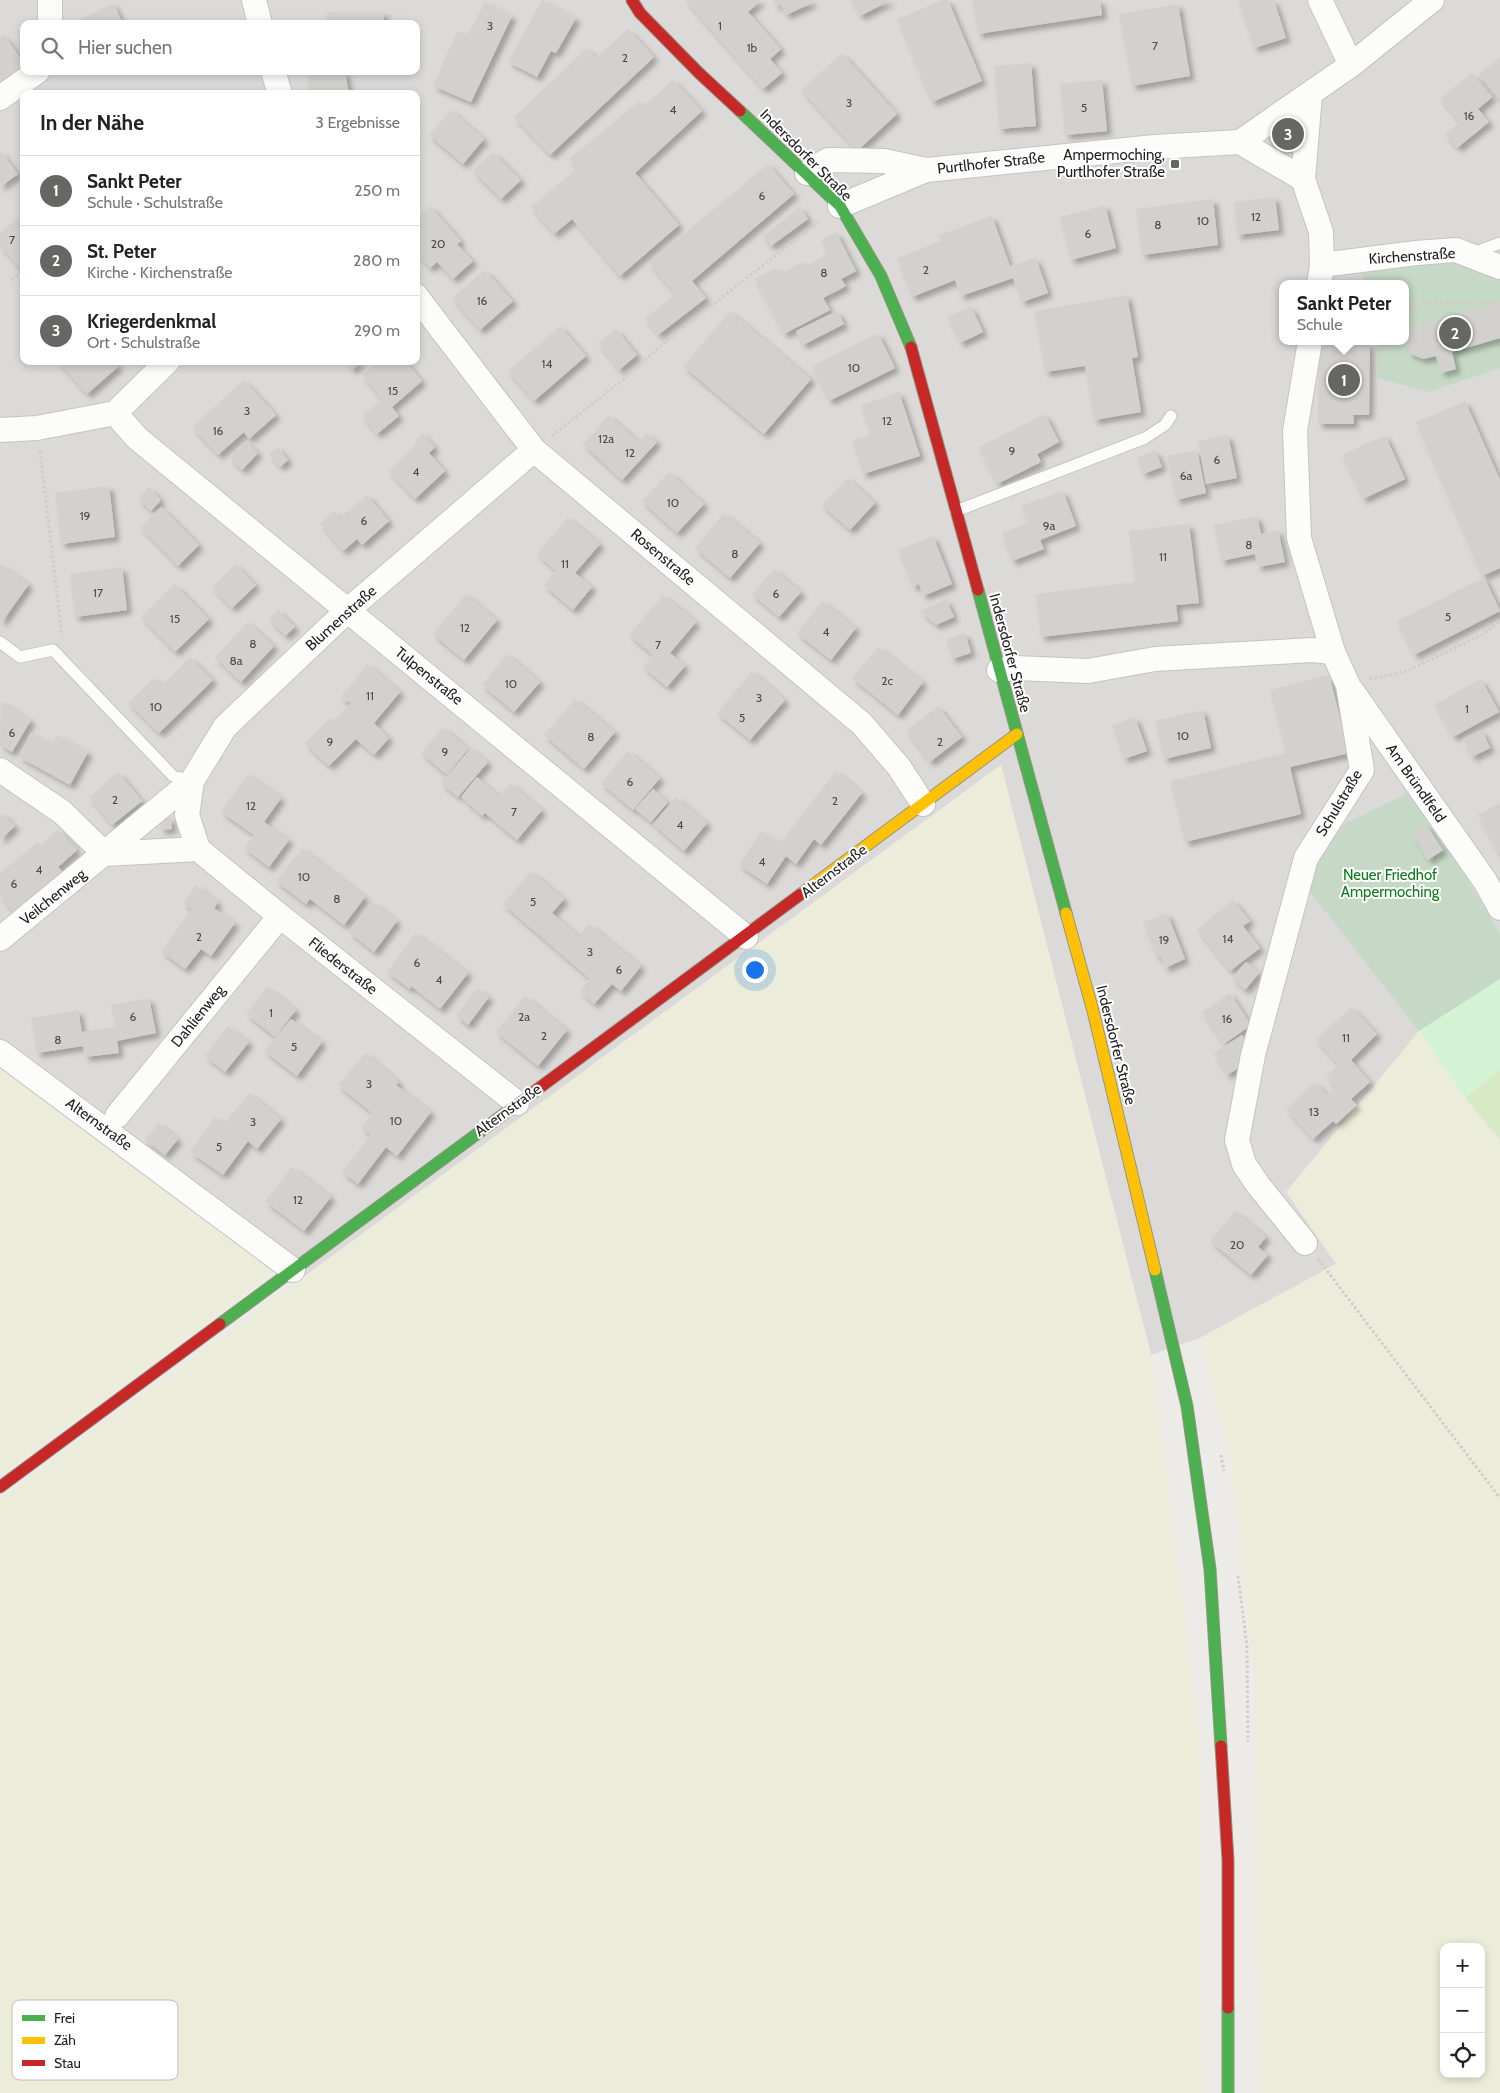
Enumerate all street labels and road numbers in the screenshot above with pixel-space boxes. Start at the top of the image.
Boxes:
street label: Indersdorfer Straße [756,105,856,205]
street label: Purtlhofer Straße [936,148,1046,178]
street label: Kirchenstraße [1368,244,1456,268]
street label: Rosenstraße [627,525,699,589]
street label: Blumenstraße [302,581,380,654]
street label: Indersdorfer Straße [985,591,1035,715]
street label: Tulpenstraße [392,643,467,709]
street label: Am Bründlfeld [1382,740,1450,826]
street label: Schulstraße [1312,766,1366,840]
street label: Alternstraße [798,840,871,902]
street label: Veilchenweg [16,865,90,929]
street label: Fliederstraße [305,934,381,999]
street label: Dahlienweg [167,981,229,1051]
street label: Indersdorfer Straße [1092,983,1140,1107]
street label: Alternstraße [471,1080,545,1140]
street label: Alternstraße [62,1094,136,1154]

